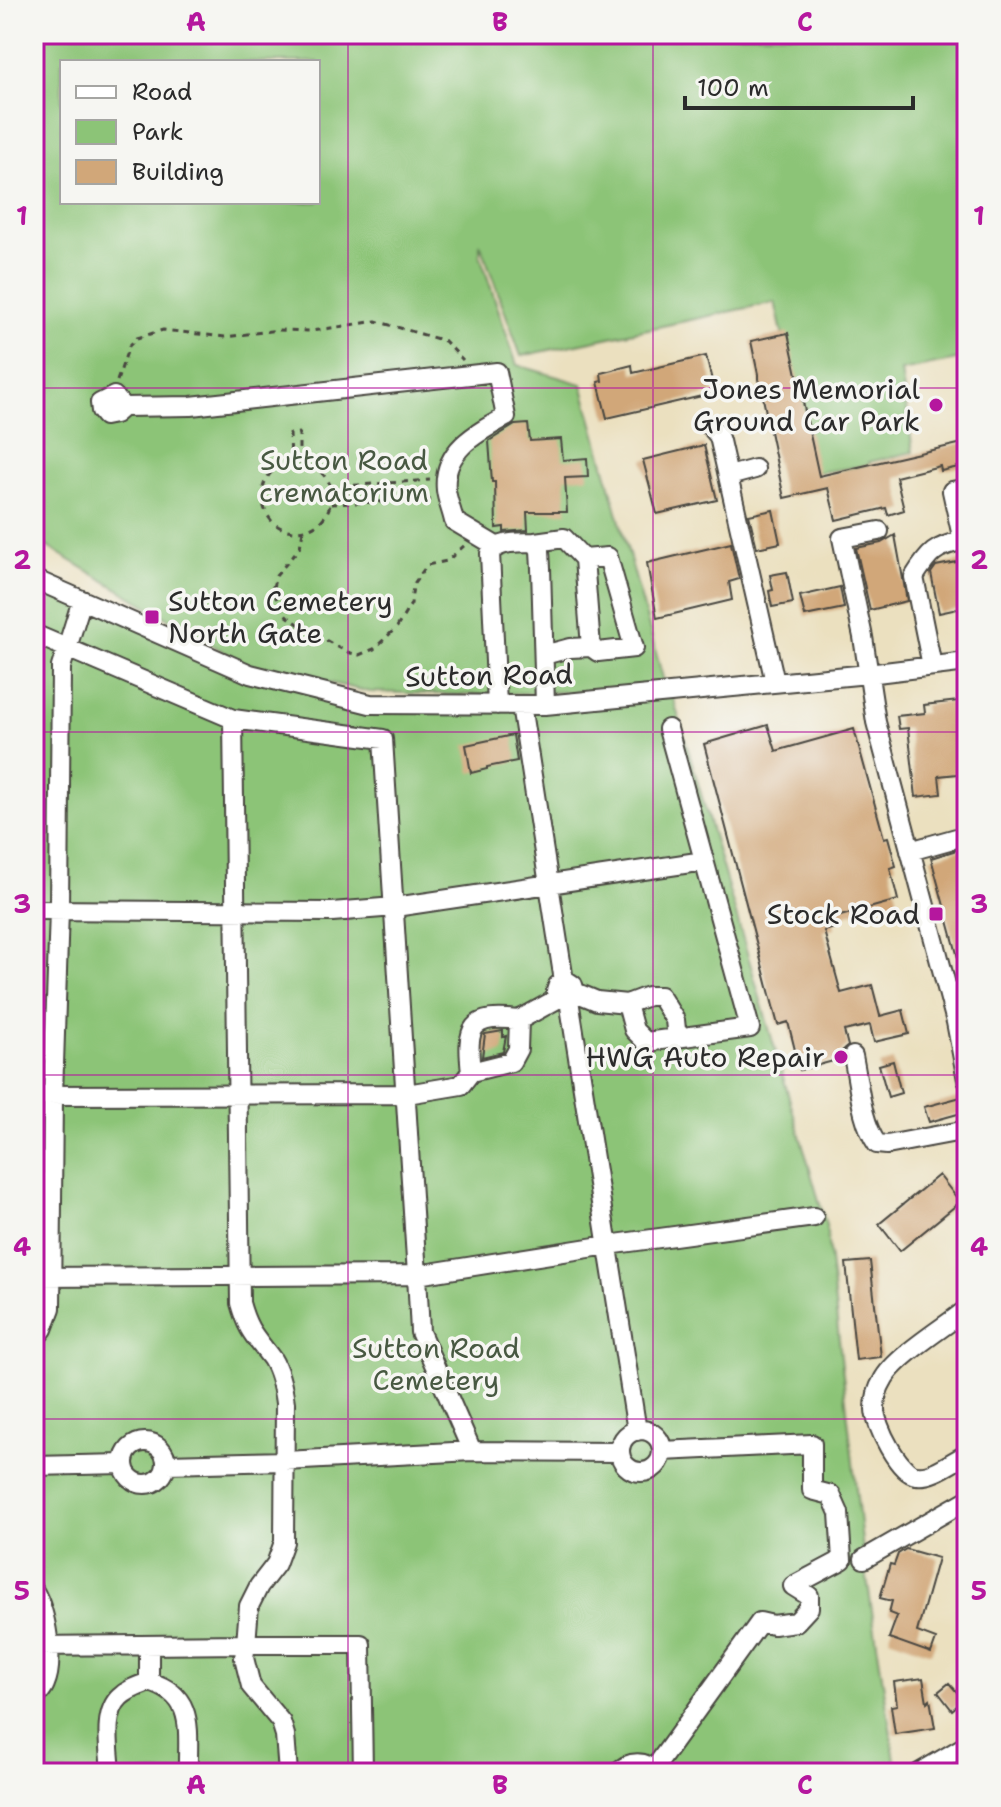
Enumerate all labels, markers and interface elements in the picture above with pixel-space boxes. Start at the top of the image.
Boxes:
text: A [186,4,206,39]
text: B [492,4,508,39]
text: C [797,4,813,39]
legend [60,60,320,204]
scale bar [685,60,913,110]
text: 100 m [697,72,769,104]
text: Road [132,76,192,108]
text: Park [132,116,184,148]
text: Building [132,156,224,188]
text: 1 [16,198,28,233]
text: 1 [973,198,985,233]
place label: Jones Memorial Ground Car Park [693,370,921,440]
marker: Jones Memorial Ground Car Park [927,396,945,414]
park label: Sutton Road crematorium [259,441,429,511]
text: 2 [13,542,31,577]
text: 2 [970,542,988,577]
place label: Sutton Cemetery North Gate [168,582,392,652]
marker: Sutton Cemetery North Gate [143,608,161,626]
street label: Sutton Road [405,655,573,695]
text: 3 [13,886,31,921]
text: 3 [970,886,988,921]
place label: Stock Road [767,895,920,933]
marker: Stock Road [927,905,945,923]
place label: HWG Auto Repair [586,1038,825,1076]
marker: HWG Auto Repair [832,1048,850,1066]
text: 4 [13,1229,31,1264]
text: 4 [970,1229,988,1264]
park label: Sutton Road Cemetery [352,1329,520,1399]
text: 5 [14,1573,30,1608]
text: 5 [971,1573,987,1608]
text: A [186,1767,206,1802]
text: B [492,1767,508,1802]
text: C [797,1767,813,1802]

